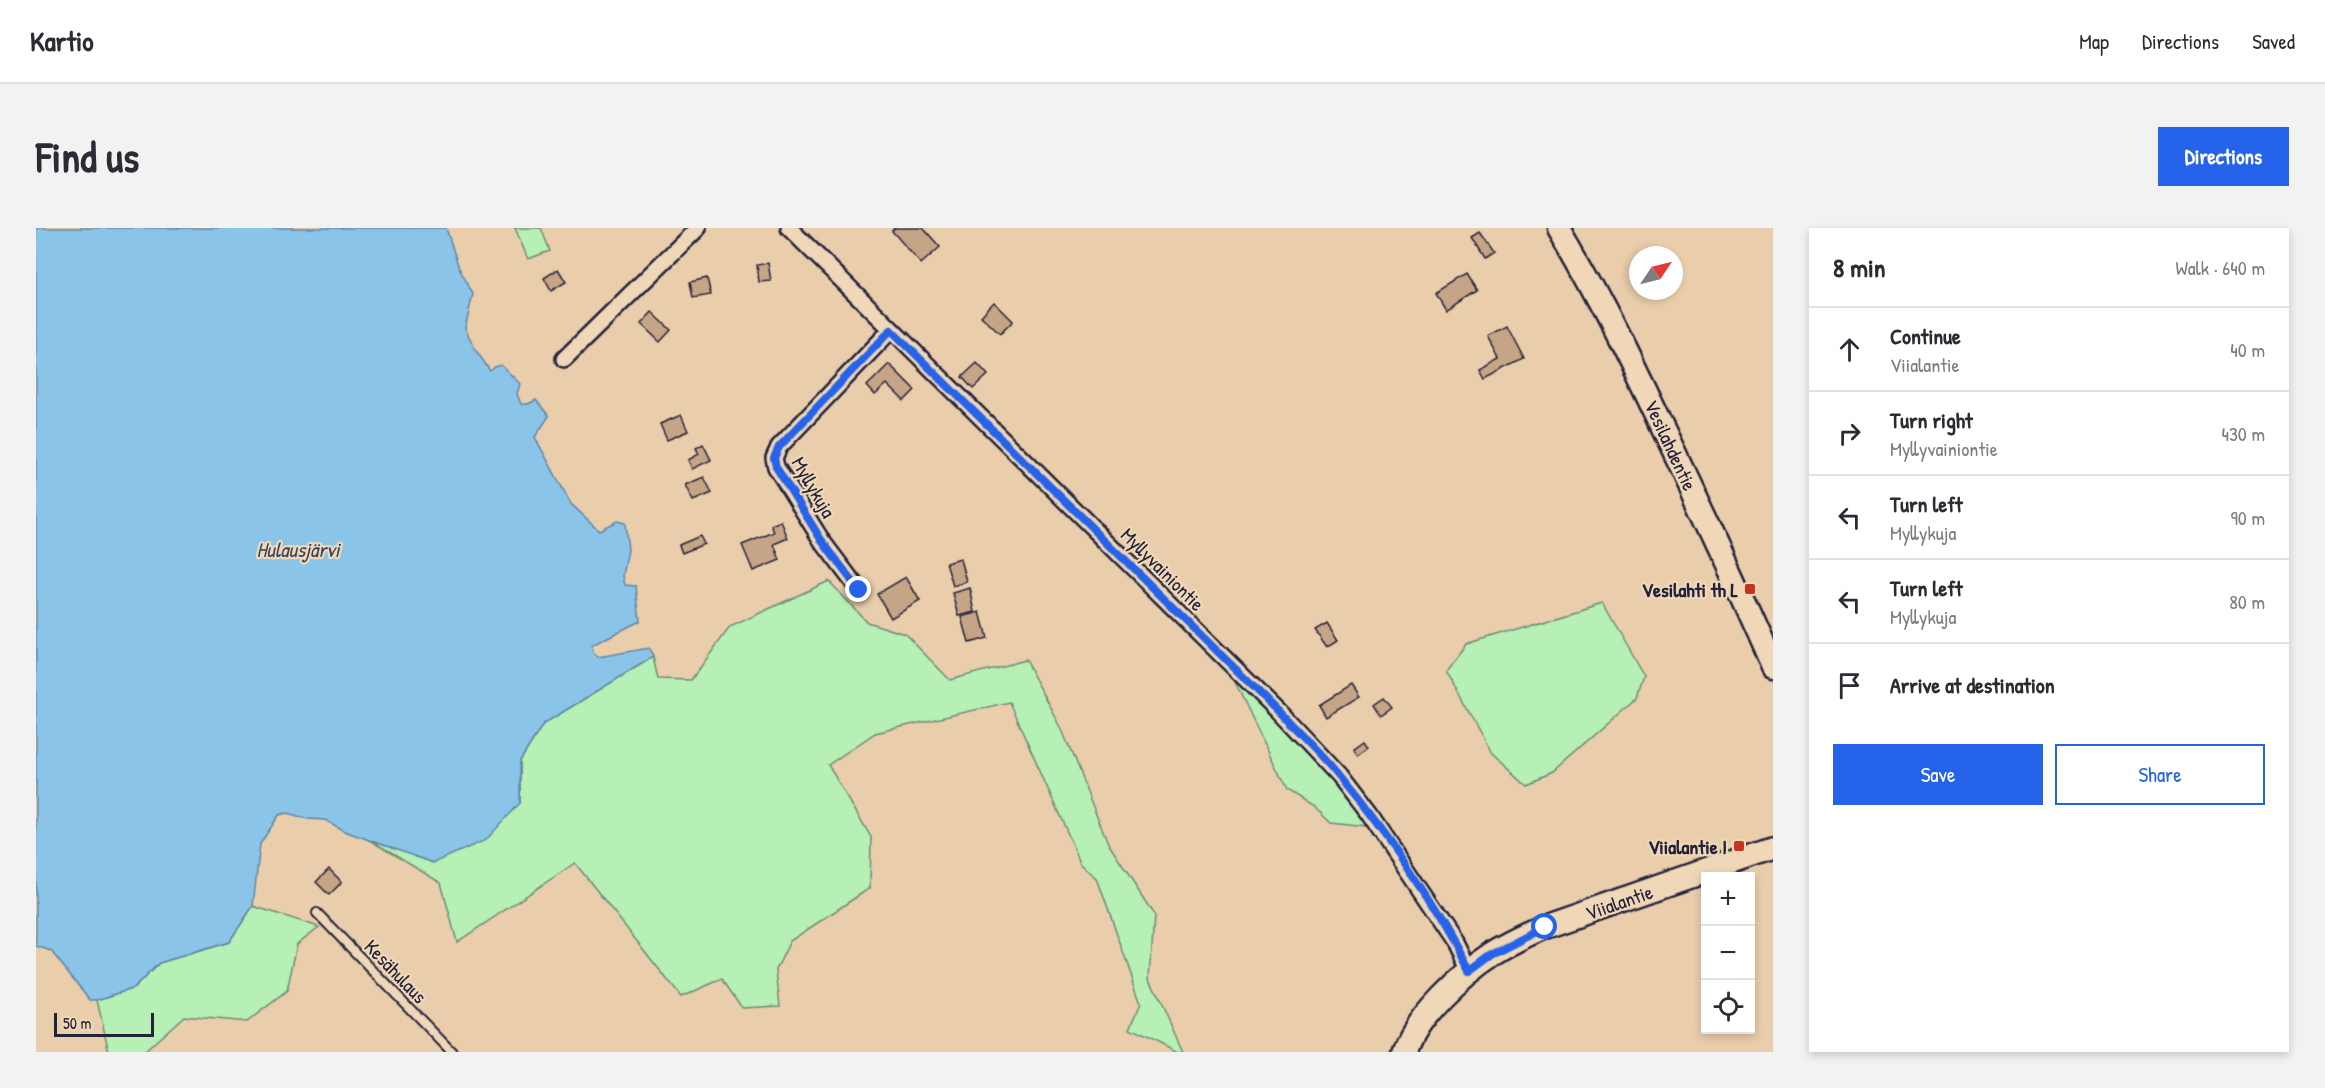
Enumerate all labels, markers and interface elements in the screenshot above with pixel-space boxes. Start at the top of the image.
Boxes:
text: Kartio [30,22,94,60]
text: Map [2079,27,2109,56]
text: Directions [2142,27,2219,56]
text: Saved [2252,27,2295,56]
button: Directions [2158,127,2289,186]
text: Find us [36,128,139,185]
north arrow [1629,246,1683,300]
text: 8 min [1833,250,1886,285]
text: Walk · 640 m [2175,254,2265,281]
text: Continue [1890,321,1961,351]
icon: ahead [1833,333,1866,366]
text: 40 m [2230,336,2265,363]
text: Viialantie [1890,351,1960,378]
street label: Vesilahdentie [1638,395,1704,495]
text: Turn right [1890,405,1973,435]
icon: right [1833,417,1866,450]
text: 430 m [2221,420,2265,447]
text: Myllyvainiontie [1890,435,1998,462]
street label: Myllykuja [786,452,842,523]
text: Turn left [1890,489,1963,519]
icon: left [1833,501,1866,534]
text: 90 m [2231,504,2265,531]
text: Myllykuja [1890,519,1956,546]
street label: Myllyvainiontie [1115,521,1211,617]
water label: Hulausjärvi [257,535,342,564]
text: Turn left [1890,573,1963,603]
route end [845,576,871,602]
place label: Vesilahti th L [1642,576,1739,603]
marker: Vesilahti th L [1743,582,1757,596]
icon: left [1833,585,1866,618]
text: 80 m [2229,588,2265,615]
text: Myllykuja [1890,603,1956,630]
icon: arrive [1833,669,1866,702]
text: Arrive at destination [1890,670,2055,700]
button: Save [1833,744,2043,805]
button: Share [2055,744,2265,805]
place label: Viialantie I [1648,833,1727,860]
marker: Viialantie I [1732,839,1746,853]
map controls [1701,872,1755,1034]
button: + [1701,872,1755,926]
street label: Viialantie [1582,878,1656,926]
route start [1531,913,1557,939]
button: − [1701,926,1755,980]
street label: Kesähulaus [359,933,433,1009]
button: locate [1701,980,1755,1034]
scale bar [54,1010,154,1038]
text: 50 m [63,1012,92,1034]

